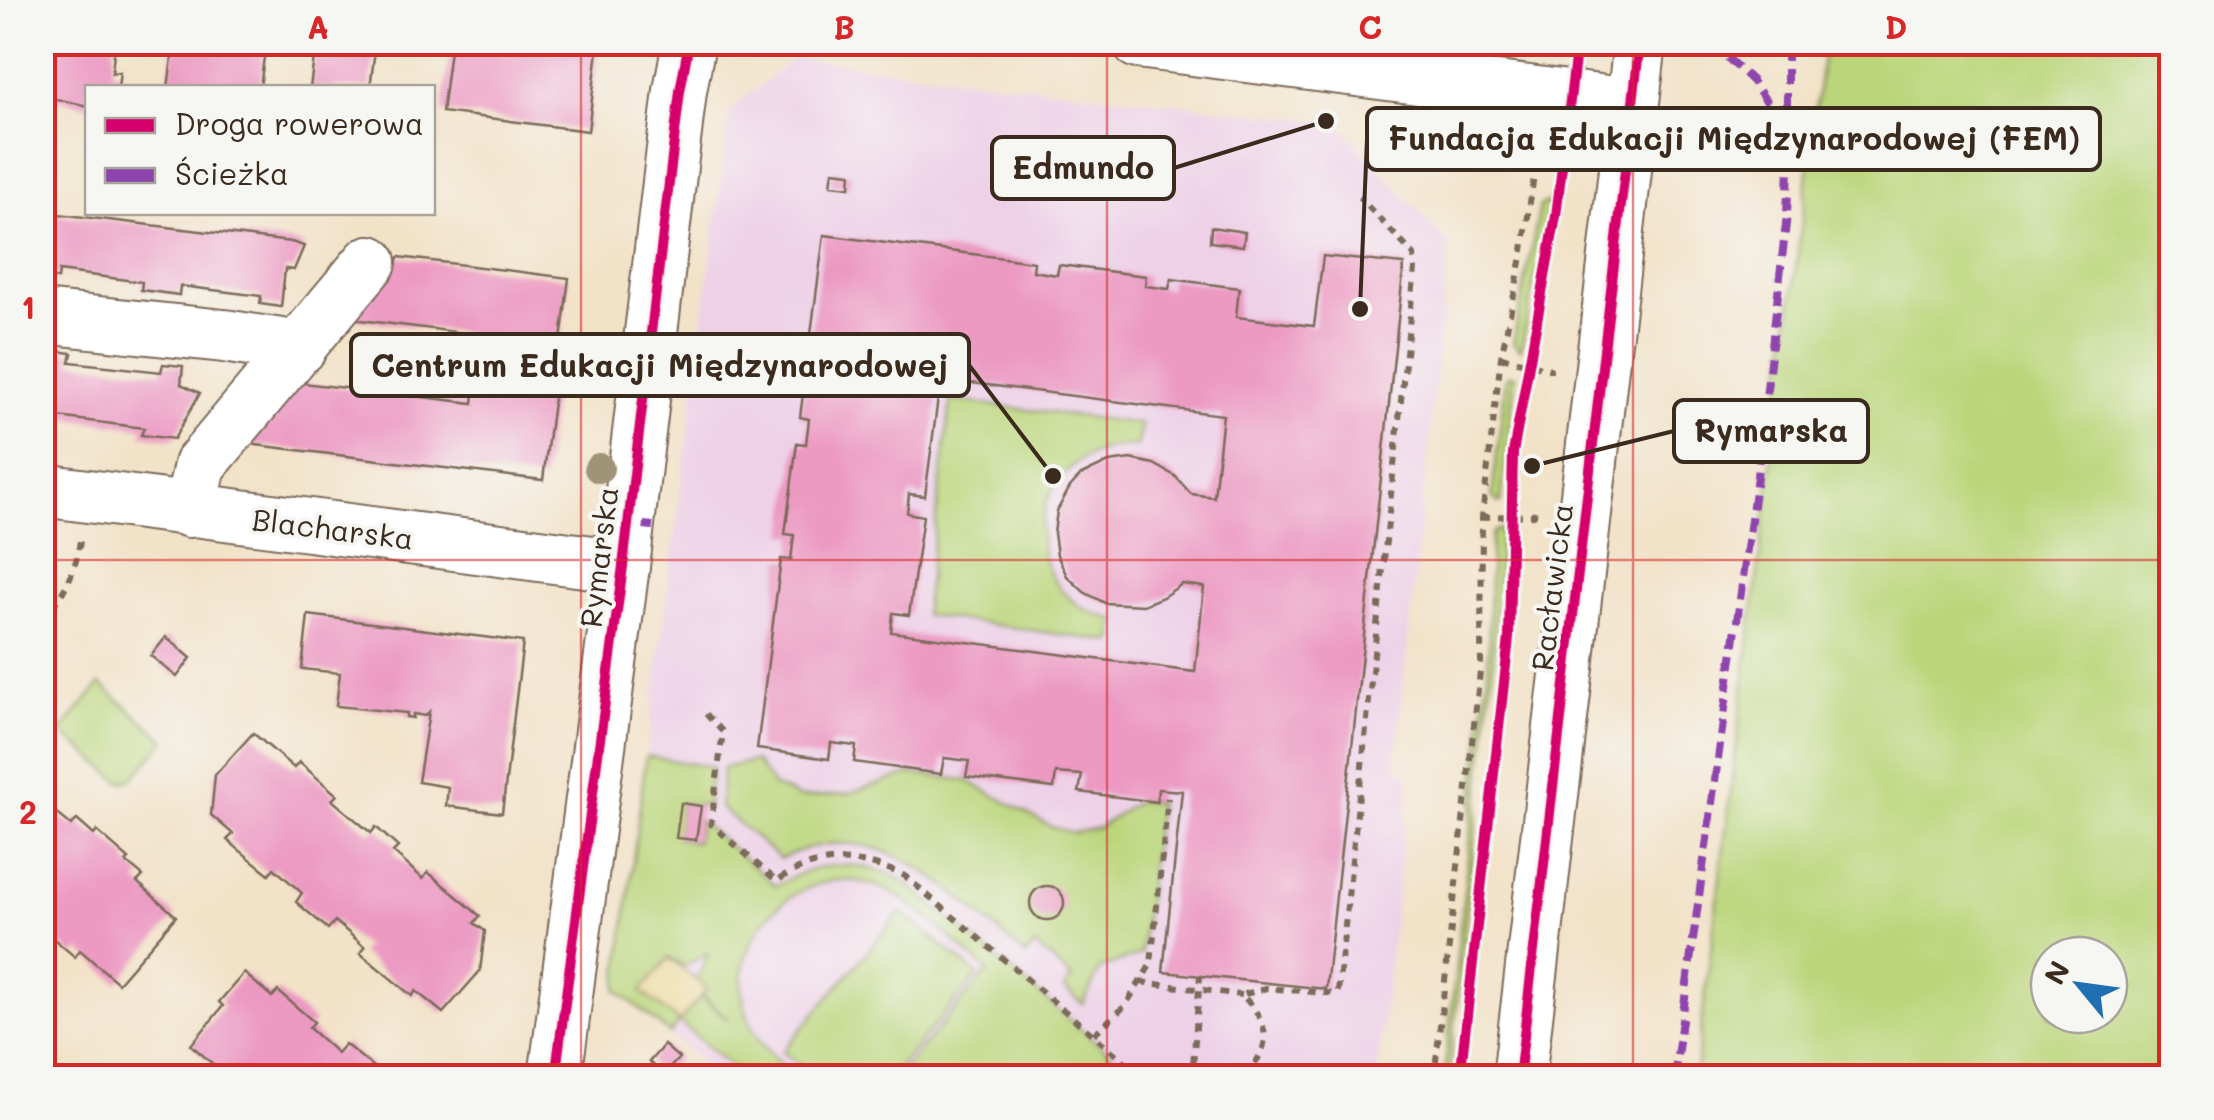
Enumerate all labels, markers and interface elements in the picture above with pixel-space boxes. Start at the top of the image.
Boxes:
text: A [307,5,329,47]
text: B [833,5,855,47]
text: C [1358,5,1382,47]
text: D [1885,5,1907,47]
legend [85,85,435,215]
text: Droga rowerowa [175,103,424,143]
callout: Fundacja Edukacji Międzynarodowej (FEM) [1367,108,2100,170]
text: Fundacja Edukacji Międzynarodowej (FEM) [1388,116,2080,159]
callout: Edmundo [992,137,1174,199]
text: Edmundo [1012,145,1154,187]
text: Ścieżka [175,153,289,193]
text: 1 [21,285,35,327]
callout: Centrum Edukacji Międzynarodowej [351,334,969,396]
text: Centrum Edukacji Międzynarodowej [371,343,949,386]
callout: Rymarska [1674,400,1868,462]
text: Rymarska [1694,408,1848,451]
street label: Rymarska [570,484,626,630]
street label: Blacharska [250,498,416,558]
street label: Racławicka [1521,501,1581,673]
text: 2 [19,790,37,832]
north arrow [2029,935,2129,1035]
text: N [2035,954,2077,990]

